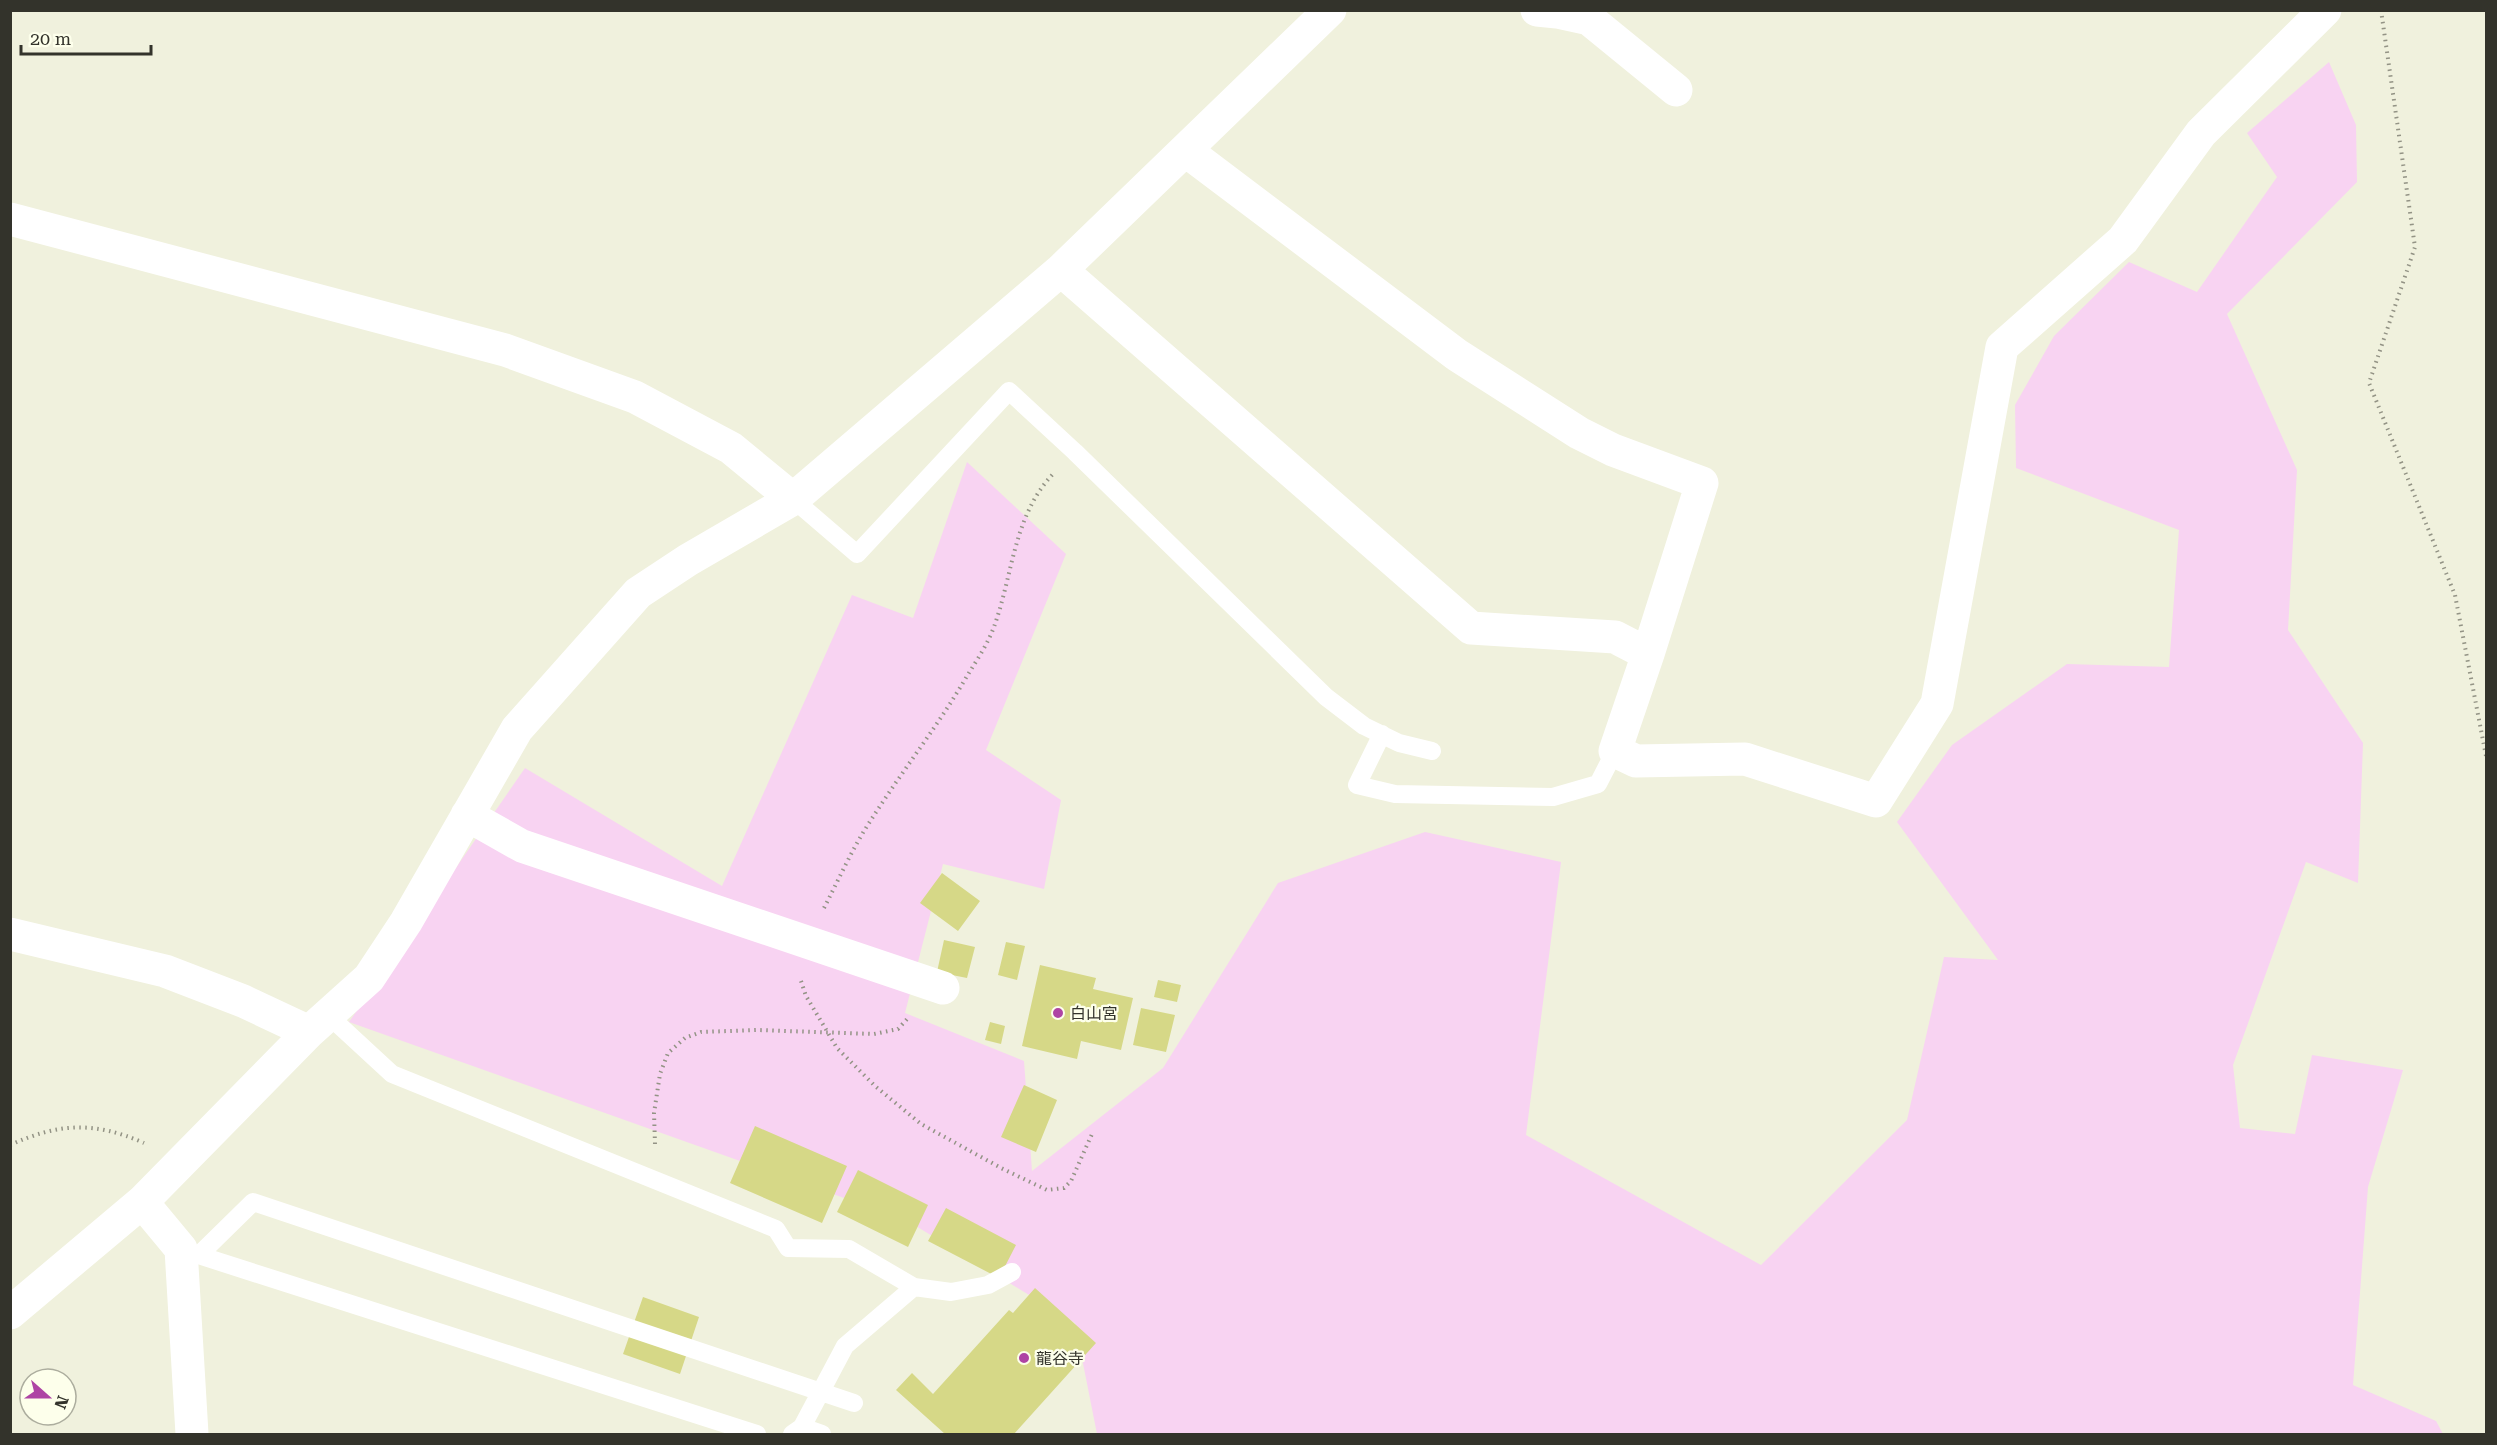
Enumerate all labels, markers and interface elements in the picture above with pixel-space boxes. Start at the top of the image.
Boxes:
scale bar [21,18,152,56]
text: 20 m [30,28,71,49]
place label: 白山宮 [1070,1004,1118,1023]
marker: 白山宮 [1051,1006,1065,1020]
place label: 龍谷寺 [1036,1349,1084,1368]
marker: 龍谷寺 [1017,1351,1031,1365]
north arrow [18,1367,78,1427]
text: N [50,1393,73,1411]

